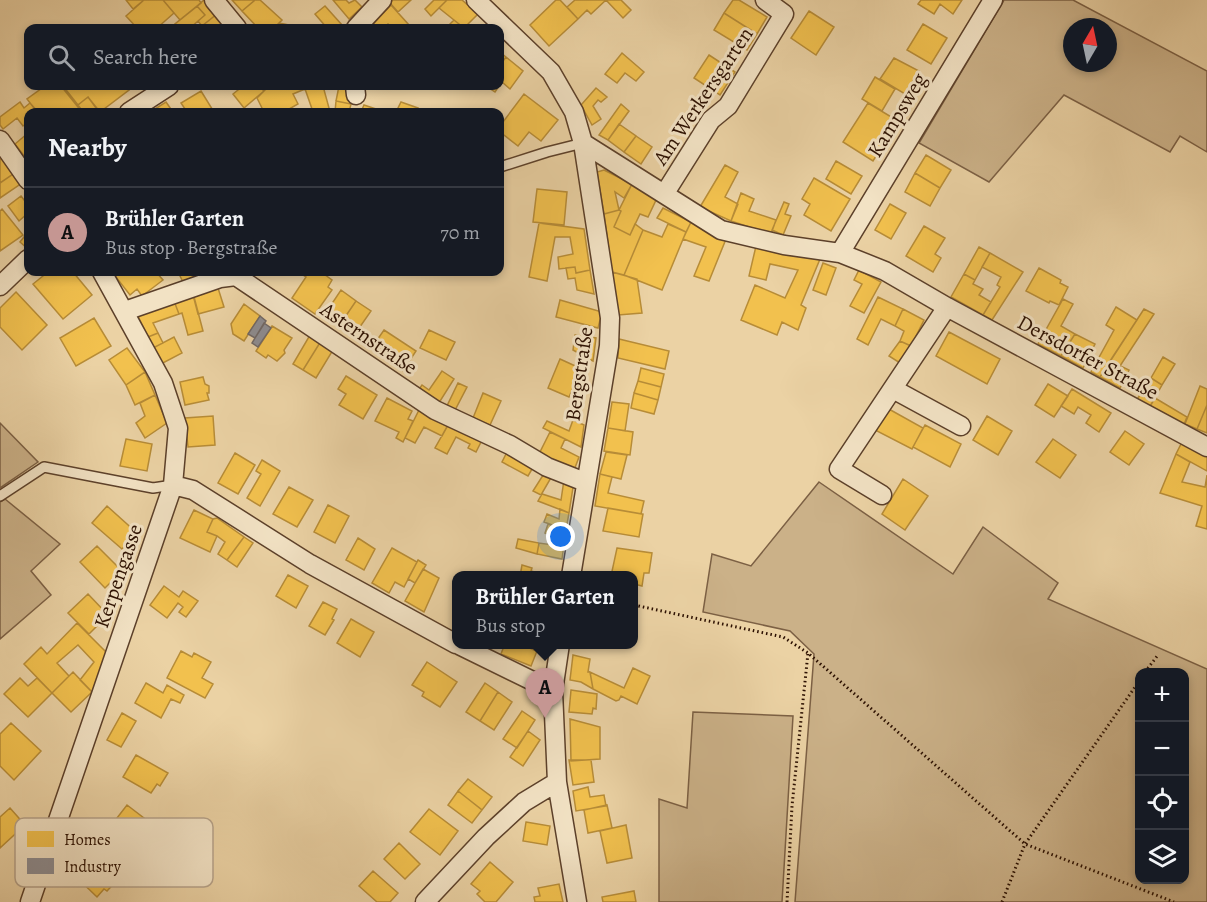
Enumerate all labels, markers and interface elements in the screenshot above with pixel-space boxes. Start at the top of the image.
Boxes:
north arrow [1063,18,1117,72]
street label: Am Werkersgarten [646,22,760,171]
search box [24,24,504,90]
icon: search [45,41,78,74]
text: Search here [93,42,198,72]
street label: Kampsweg [861,67,933,162]
text: Nearby [48,130,127,165]
text: Brühler Garten [105,204,244,234]
text: A [61,219,74,246]
text: 70 m [440,219,480,246]
text: Bus stop · Bergstraße [105,234,277,261]
street label: Asternstraße [314,295,423,381]
street label: Dersdorfer Straße [1013,308,1163,406]
street label: Bergstraße [559,325,599,423]
street label: Kerpengasse [87,520,149,632]
your location [546,522,575,551]
popup [452,571,638,649]
text: Brühler Garten [475,582,615,612]
text: Bus stop [475,612,545,639]
pin: A [526,668,564,718]
map controls [1135,668,1189,884]
button: + [1135,668,1189,722]
button: − [1135,722,1189,776]
button: locate [1135,776,1189,830]
legend [15,818,213,887]
text: Homes [64,829,111,851]
button: layers [1135,830,1189,884]
text: Industry [64,856,122,878]

